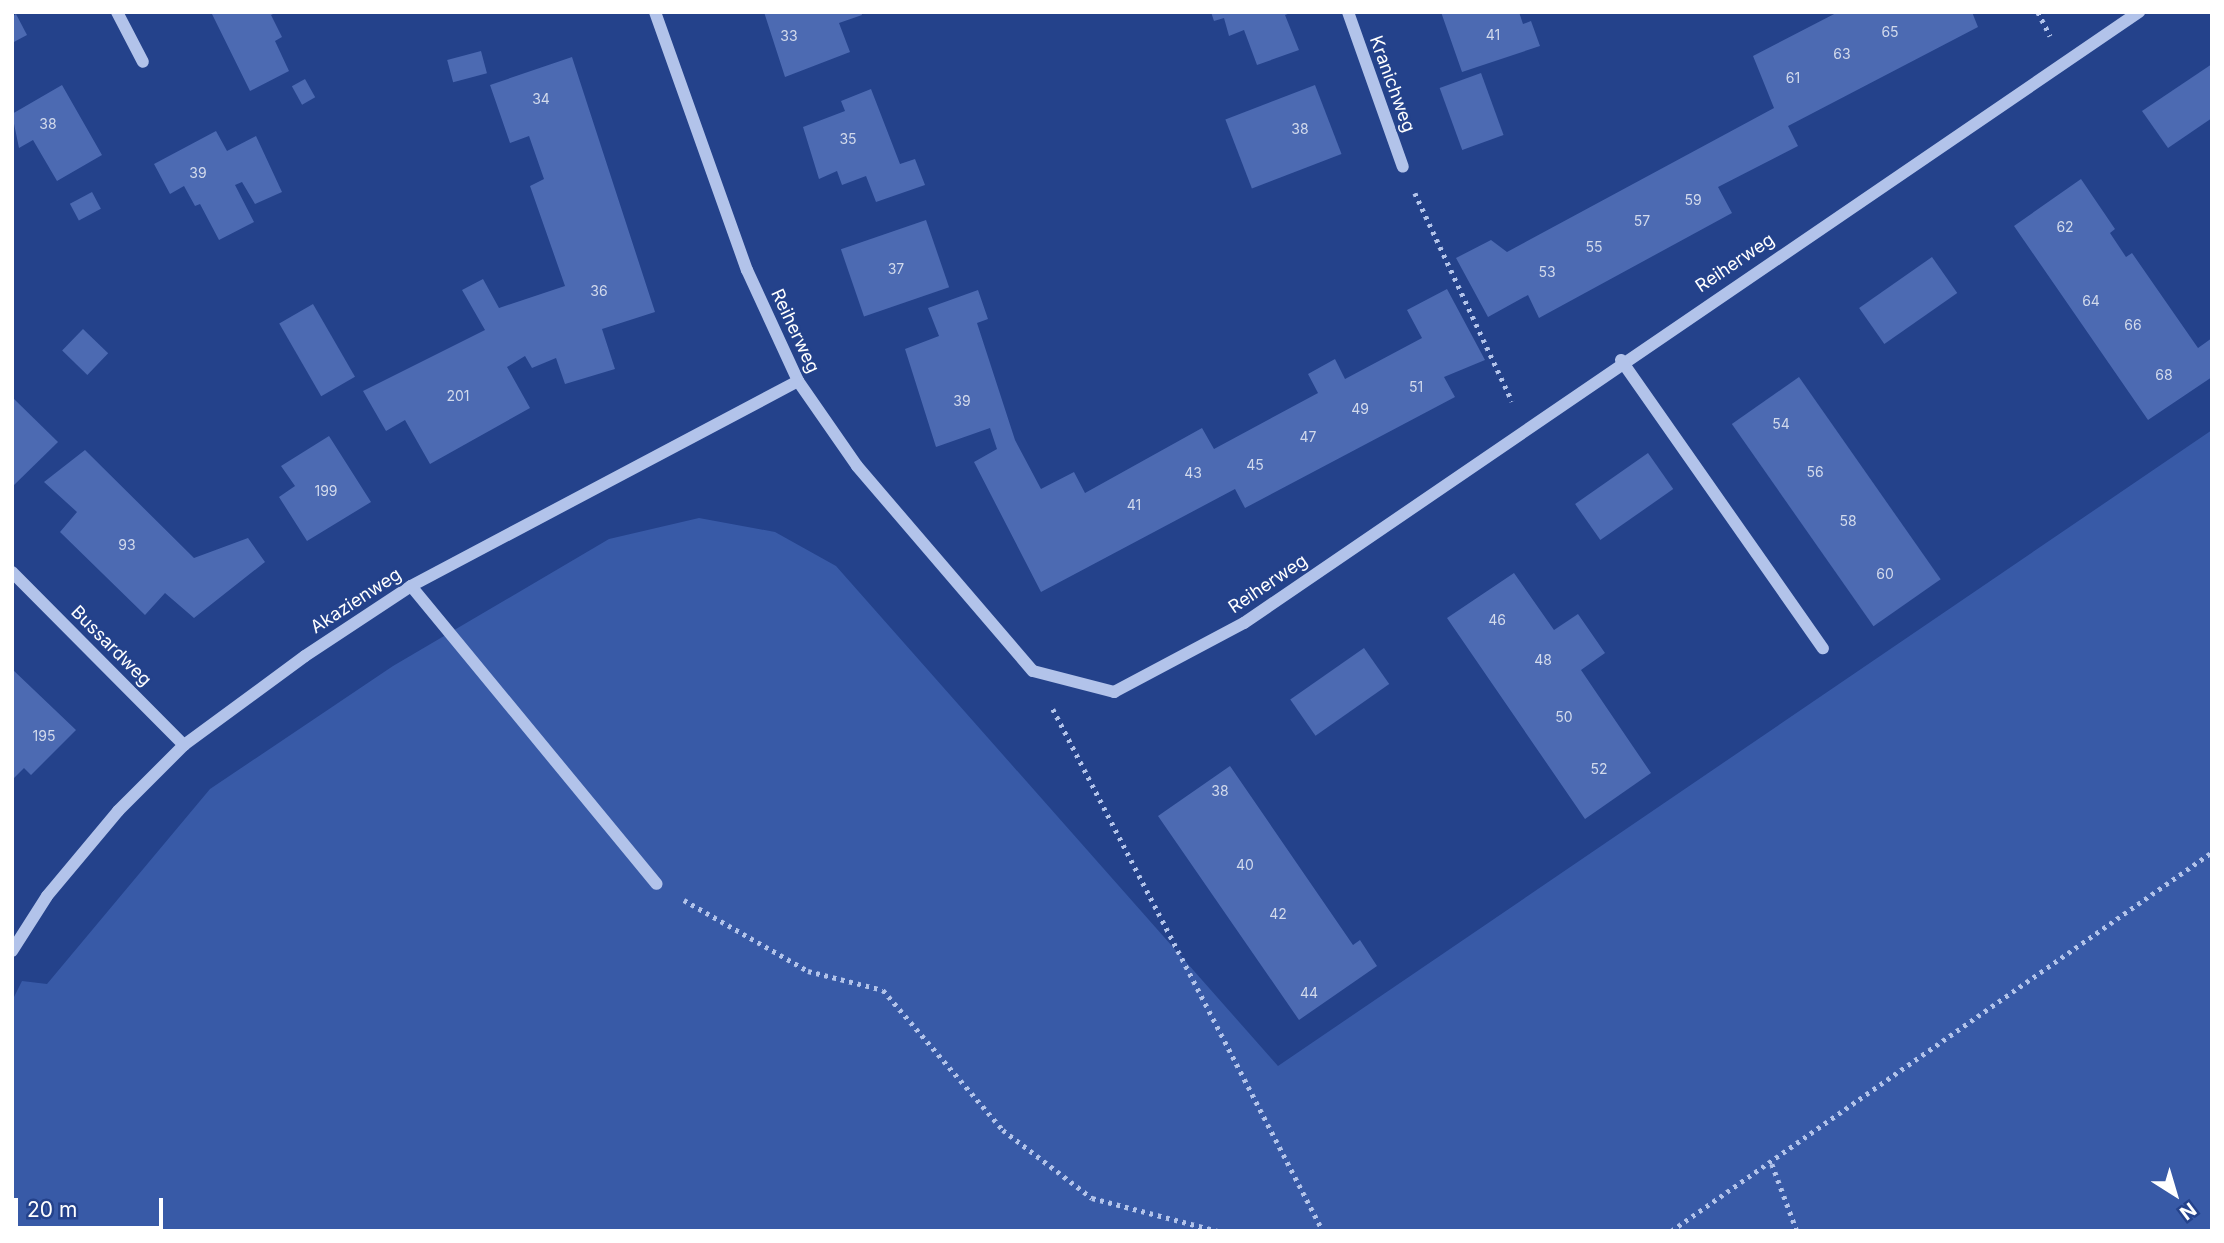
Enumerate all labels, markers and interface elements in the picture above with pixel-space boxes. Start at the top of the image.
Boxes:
house number: 65 [1881,24,1899,40]
house number: 41 [1486,27,1500,43]
house number: 33 [780,28,798,44]
street label: Kranichweg [1365,33,1419,135]
house number: 63 [1833,46,1851,62]
house number: 61 [1786,70,1800,86]
house number: 34 [532,91,550,107]
house number: 38 [39,116,57,132]
house number: 38 [1291,121,1309,137]
house number: 35 [839,131,857,147]
house number: 39 [189,165,207,181]
house number: 59 [1684,192,1702,208]
house number: 57 [1634,213,1650,229]
house number: 62 [2056,219,2074,235]
street label: Reiherweg [1692,229,1778,297]
house number: 55 [1585,239,1603,255]
house number: 37 [888,261,904,277]
house number: 53 [1538,264,1556,280]
house number: 36 [590,283,608,299]
street label: Reiherweg [766,286,824,376]
house number: 64 [2082,293,2100,309]
house number: 66 [2124,317,2142,333]
house number: 68 [2155,367,2173,383]
house number: 51 [1409,379,1423,395]
house number: 201 [446,388,470,404]
house number: 39 [953,393,971,409]
house number: 49 [1351,401,1369,417]
house number: 54 [1772,416,1790,432]
house number: 47 [1300,429,1316,445]
house number: 45 [1246,457,1264,473]
house number: 56 [1806,464,1824,480]
house number: 43 [1184,465,1202,481]
house number: 199 [314,483,338,499]
house number: 41 [1127,497,1141,513]
house number: 58 [1839,513,1857,529]
house number: 93 [118,537,136,553]
street label: Reiherweg [1225,550,1311,618]
street label: Akazienweg [307,564,405,638]
house number: 60 [1876,566,1894,582]
street label: Bussardweg [66,601,156,691]
house number: 46 [1488,612,1506,628]
house number: 48 [1534,652,1552,668]
house number: 50 [1555,709,1573,725]
house number: 195 [33,728,55,744]
house number: 52 [1590,761,1608,777]
house number: 38 [1211,783,1229,799]
house number: 40 [1236,857,1254,873]
house number: 42 [1269,906,1287,922]
house number: 44 [1300,985,1318,1001]
north arrow [2140,1159,2210,1229]
scale bar [18,1184,166,1228]
text: 20 m [27,1197,77,1222]
text: N [2175,1198,2201,1225]

